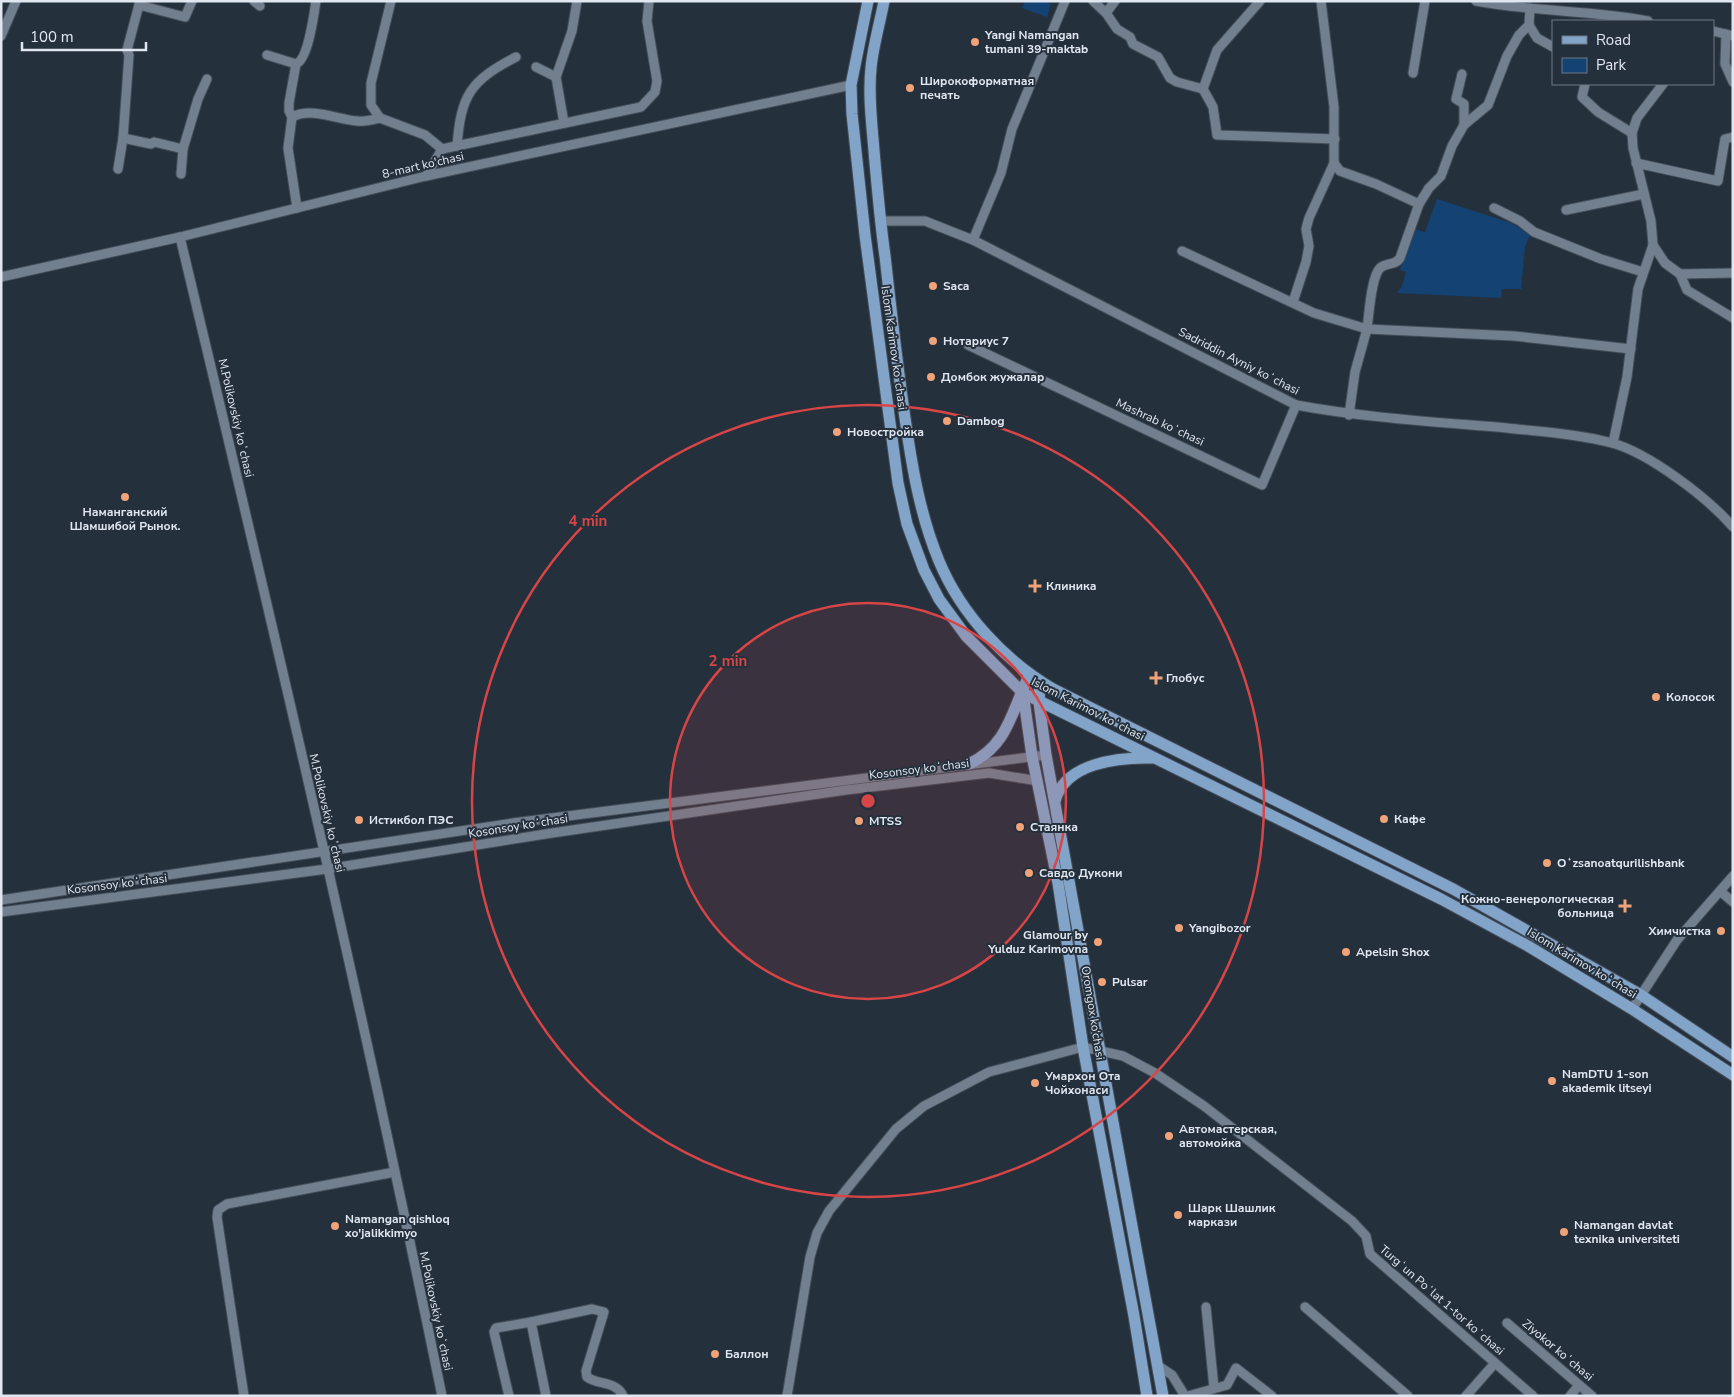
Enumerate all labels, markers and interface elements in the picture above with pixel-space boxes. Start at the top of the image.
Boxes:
scale bar [22,20,146,52]
legend [1552,20,1714,85]
text: 100 m [30,27,74,47]
place label: Yangi Namangan tumani 39-maktab [984,27,1088,57]
text: Road [1596,30,1631,50]
marker: Yangi Namangan tumani 39-maktab [969,36,981,48]
text: Park [1596,55,1626,75]
place label: Широкоформатная печать [920,73,1034,103]
marker: Широкоформатная печать [904,82,916,94]
street label: 8-mart ko'chasi [381,148,465,182]
place label: Saca [943,278,969,294]
marker: Saca [927,280,939,292]
street label: Islom Karimov koʻchasi [877,285,911,411]
street label: Sadriddin Ayniy koʻchasi [1176,324,1302,398]
place label: Нотариус 7 [943,333,1009,349]
marker: Нотариус 7 [927,335,939,347]
street label: M.Polikovskiy koʻchasi [215,357,257,479]
place label: Домбок жужалар [941,369,1044,385]
marker: Домбок жужалар [925,371,937,383]
street label: Mashrab koʻchasi [1113,395,1207,449]
place label: Dambog [957,413,1005,429]
marker: Dambog [941,415,953,427]
place label: Новостройка [847,424,924,440]
marker: Новостройка [831,426,843,438]
marker: Наманганский Шамшибой Рынок. [119,491,131,503]
place label: Наманганский Шамшибой Рынок. [70,504,180,534]
text: 4 min [569,511,607,531]
place label: Клиника [1046,578,1097,594]
marker: Клиника [1028,579,1042,593]
text: 2 min [709,651,747,671]
place label: Глобус [1166,670,1205,686]
marker: Глобус [1150,672,1162,684]
street label: Islom Karimov koʻchasi [1029,673,1147,745]
place label: Колосок [1666,689,1715,705]
marker: Колосок [1650,691,1662,703]
street label: M.Polikovskiy koʻchasi [306,752,348,874]
street label: Kosonsoy koʻchasi [868,755,970,783]
centre of rings [859,792,877,810]
street label: Kosonsoy koʻchasi [467,810,569,842]
place label: Кафе [1394,811,1426,827]
place label: Истикбол ПЭС [369,812,453,828]
place label: MTSS [869,813,902,829]
marker: Кафе [1378,813,1390,825]
marker: Истикбол ПЭС [353,814,365,826]
marker: MTSS [853,815,865,827]
place label: Стаянка [1030,819,1078,835]
marker: Стаянка [1014,821,1026,833]
place label: Oʻzsanoatqurilishbank [1557,855,1685,871]
marker: Oʻzsanoatqurilishbank [1541,857,1553,869]
place label: Савдо Дукони [1039,865,1123,881]
marker: Савдо Дукони [1023,867,1035,879]
street label: Kosonsoy koʻchasi [66,870,168,898]
place label: Кожно-венерологическая больница [1461,891,1614,921]
marker: Кожно-венерологическая больница [1618,899,1632,913]
place label: Yangibozor [1188,920,1251,936]
marker: Yangibozor [1173,922,1185,934]
place label: Химчистка [1647,923,1711,939]
street label: Islom Karimov koʻchasi [1524,924,1640,1002]
marker: Химчистка [1715,925,1727,937]
place label: Glamour by Yulduz Karimovna [987,927,1089,957]
marker: Glamour by Yulduz Karimovna [1092,936,1104,948]
place label: Apelsin Shox [1356,944,1430,960]
marker: Apelsin Shox [1340,946,1352,958]
street label: Oromgox ko‘chasi [1078,965,1108,1061]
place label: Pulsar [1112,974,1148,990]
marker: Pulsar [1096,976,1108,988]
place label: NamDTU 1-son akademik litseyi [1562,1066,1652,1096]
place label: Умархон Ота Чойхонаси [1044,1068,1121,1098]
marker: NamDTU 1-son akademik litseyi [1546,1075,1558,1087]
marker: Умархон Ота Чойхонаси [1029,1077,1041,1089]
place label: Автомастерская, автомойка [1179,1121,1277,1151]
marker: Автомастерская, автомойка [1163,1130,1175,1142]
place label: Шарк Шашлик маркази [1188,1200,1276,1230]
marker: Шарк Шашлик маркази [1172,1209,1184,1221]
place label: Namangan qishloq xo'jalikkimyo [344,1211,450,1241]
place label: Namangan davlat texnika universiteti [1574,1217,1680,1247]
marker: Namangan qishloq xo'jalikkimyo [329,1220,341,1232]
marker: Namangan davlat texnika universiteti [1558,1226,1570,1238]
street label: Turgʻun Poʻlat 1-tor koʻchasi [1376,1241,1508,1359]
street label: M.Polikovskiy koʻchasi [416,1250,456,1372]
street label: Ziyokor koʻchasi [1519,1315,1597,1385]
place label: Баллон [725,1346,769,1362]
marker: Баллон [709,1348,721,1360]

